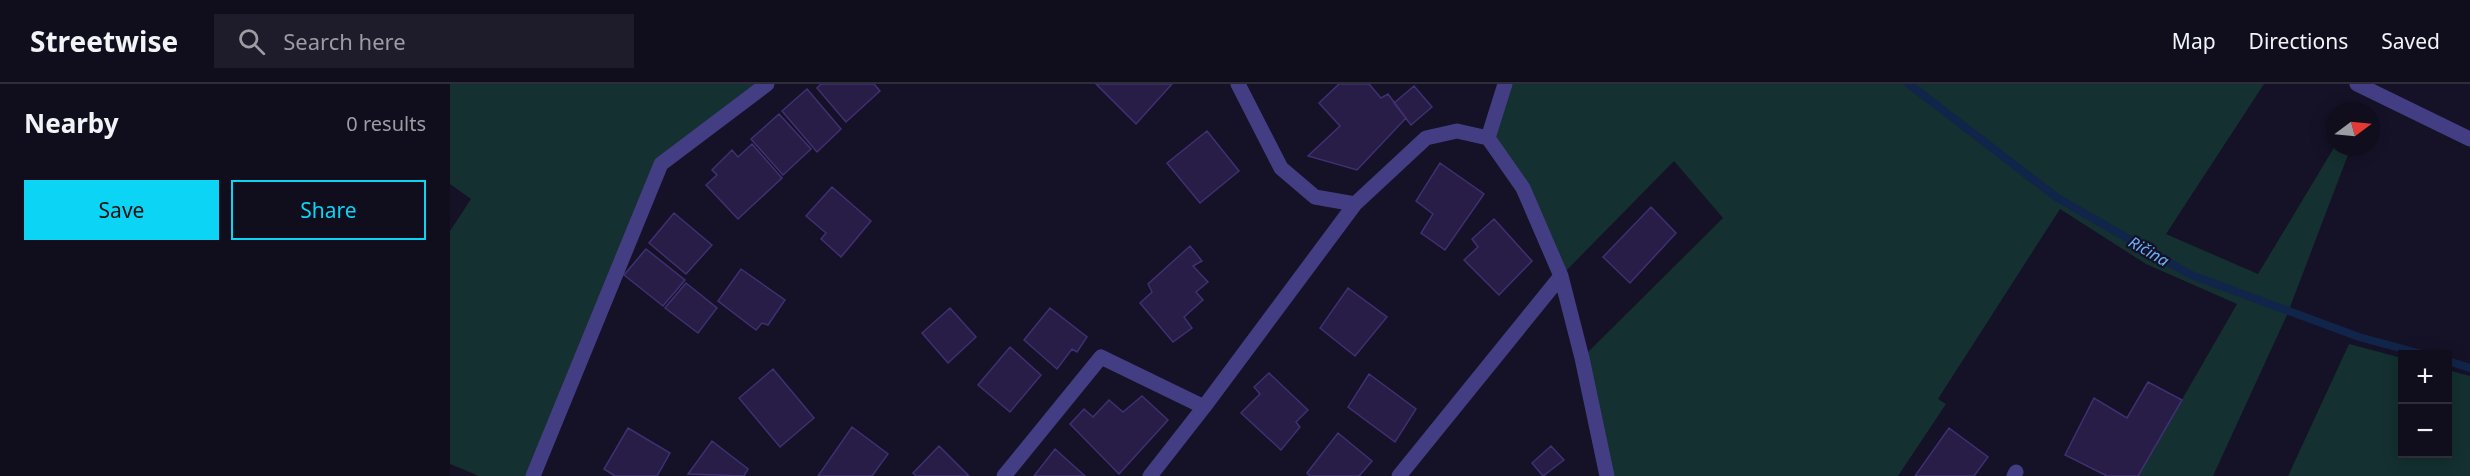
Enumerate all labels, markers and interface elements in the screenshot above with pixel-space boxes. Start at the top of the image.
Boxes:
search box [214,14,634,68]
text: Streetwise [30,22,178,60]
icon: search [235,25,268,58]
text: Search here [283,26,406,56]
text: Map [2172,27,2216,55]
text: Directions [2249,27,2348,55]
text: Saved [2381,27,2440,55]
north arrow [2326,102,2380,156]
text: Nearby [24,105,119,141]
text: 0 results [346,110,426,137]
button: Save [24,180,219,240]
button: Share [231,180,426,240]
water label: Ričina [2125,231,2173,271]
map controls [2398,350,2452,458]
button: + [2398,350,2452,404]
button: − [2398,404,2452,458]

